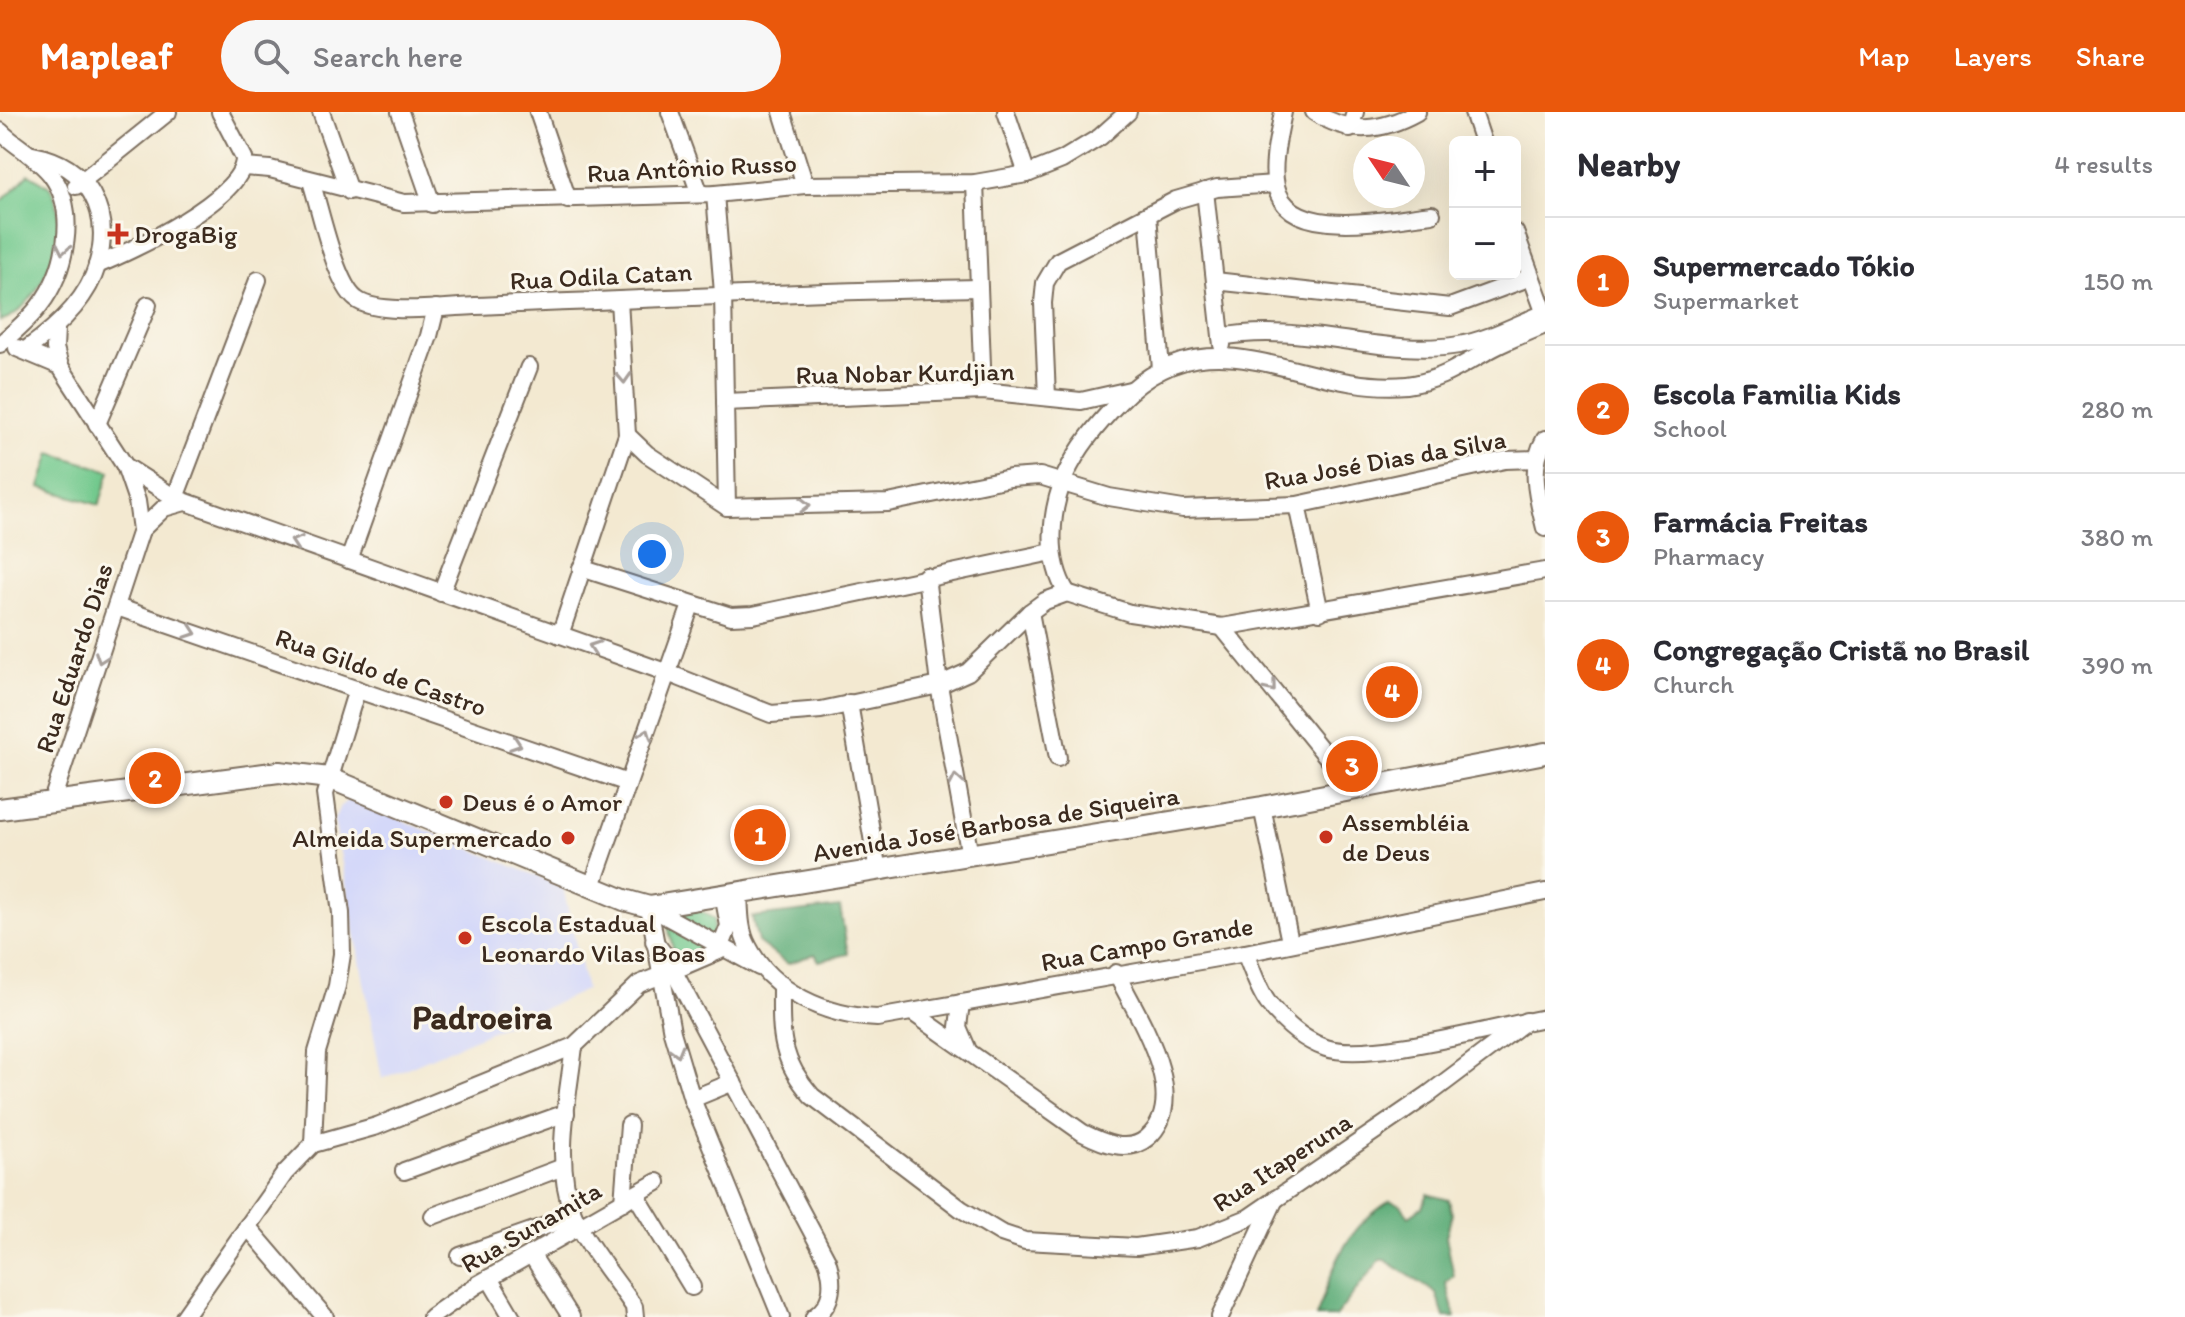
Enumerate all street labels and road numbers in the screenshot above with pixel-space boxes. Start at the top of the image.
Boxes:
street label: Rua Antônio Russo [586,147,798,189]
street label: Rua Odila Catan [509,255,693,297]
street label: Rua Nobar Kurdjian [795,355,1015,391]
street label: Rua José Dias da Silva [1262,423,1508,497]
street label: Rua Eduardo Dias [28,559,120,757]
street label: Rua Gildo de Castro [271,621,491,723]
street label: Avenida José Barbosa de Siqueira [810,779,1182,869]
street label: Rua Campo Grande [1038,910,1256,978]
street label: Rua Itaperuna [1206,1105,1358,1219]
street label: Rua Sunamita [455,1174,607,1280]

